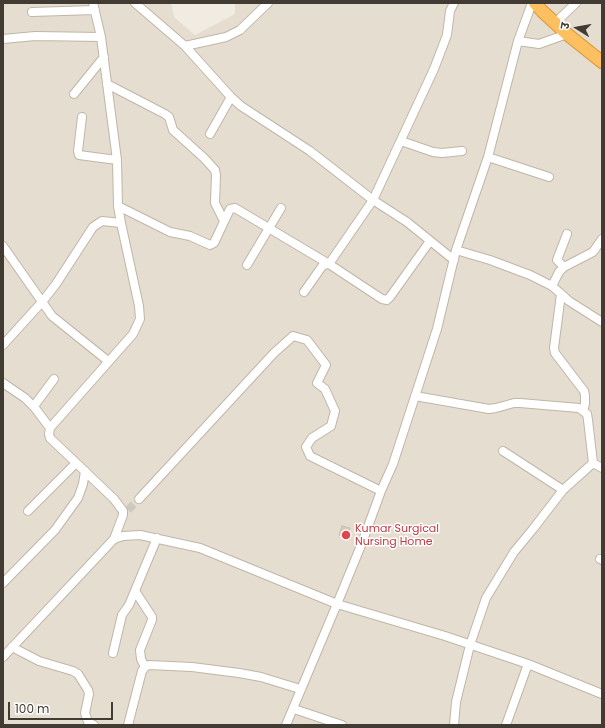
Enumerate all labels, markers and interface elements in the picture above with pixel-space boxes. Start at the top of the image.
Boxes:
north arrow [557,8,597,48]
text: उ [557,21,574,30]
place label: Kumar Surgical Nursing Home [355,522,439,548]
marker: Kumar Surgical Nursing Home [340,529,352,541]
scale bar [10,694,115,720]
text: 100 m [15,700,49,717]

